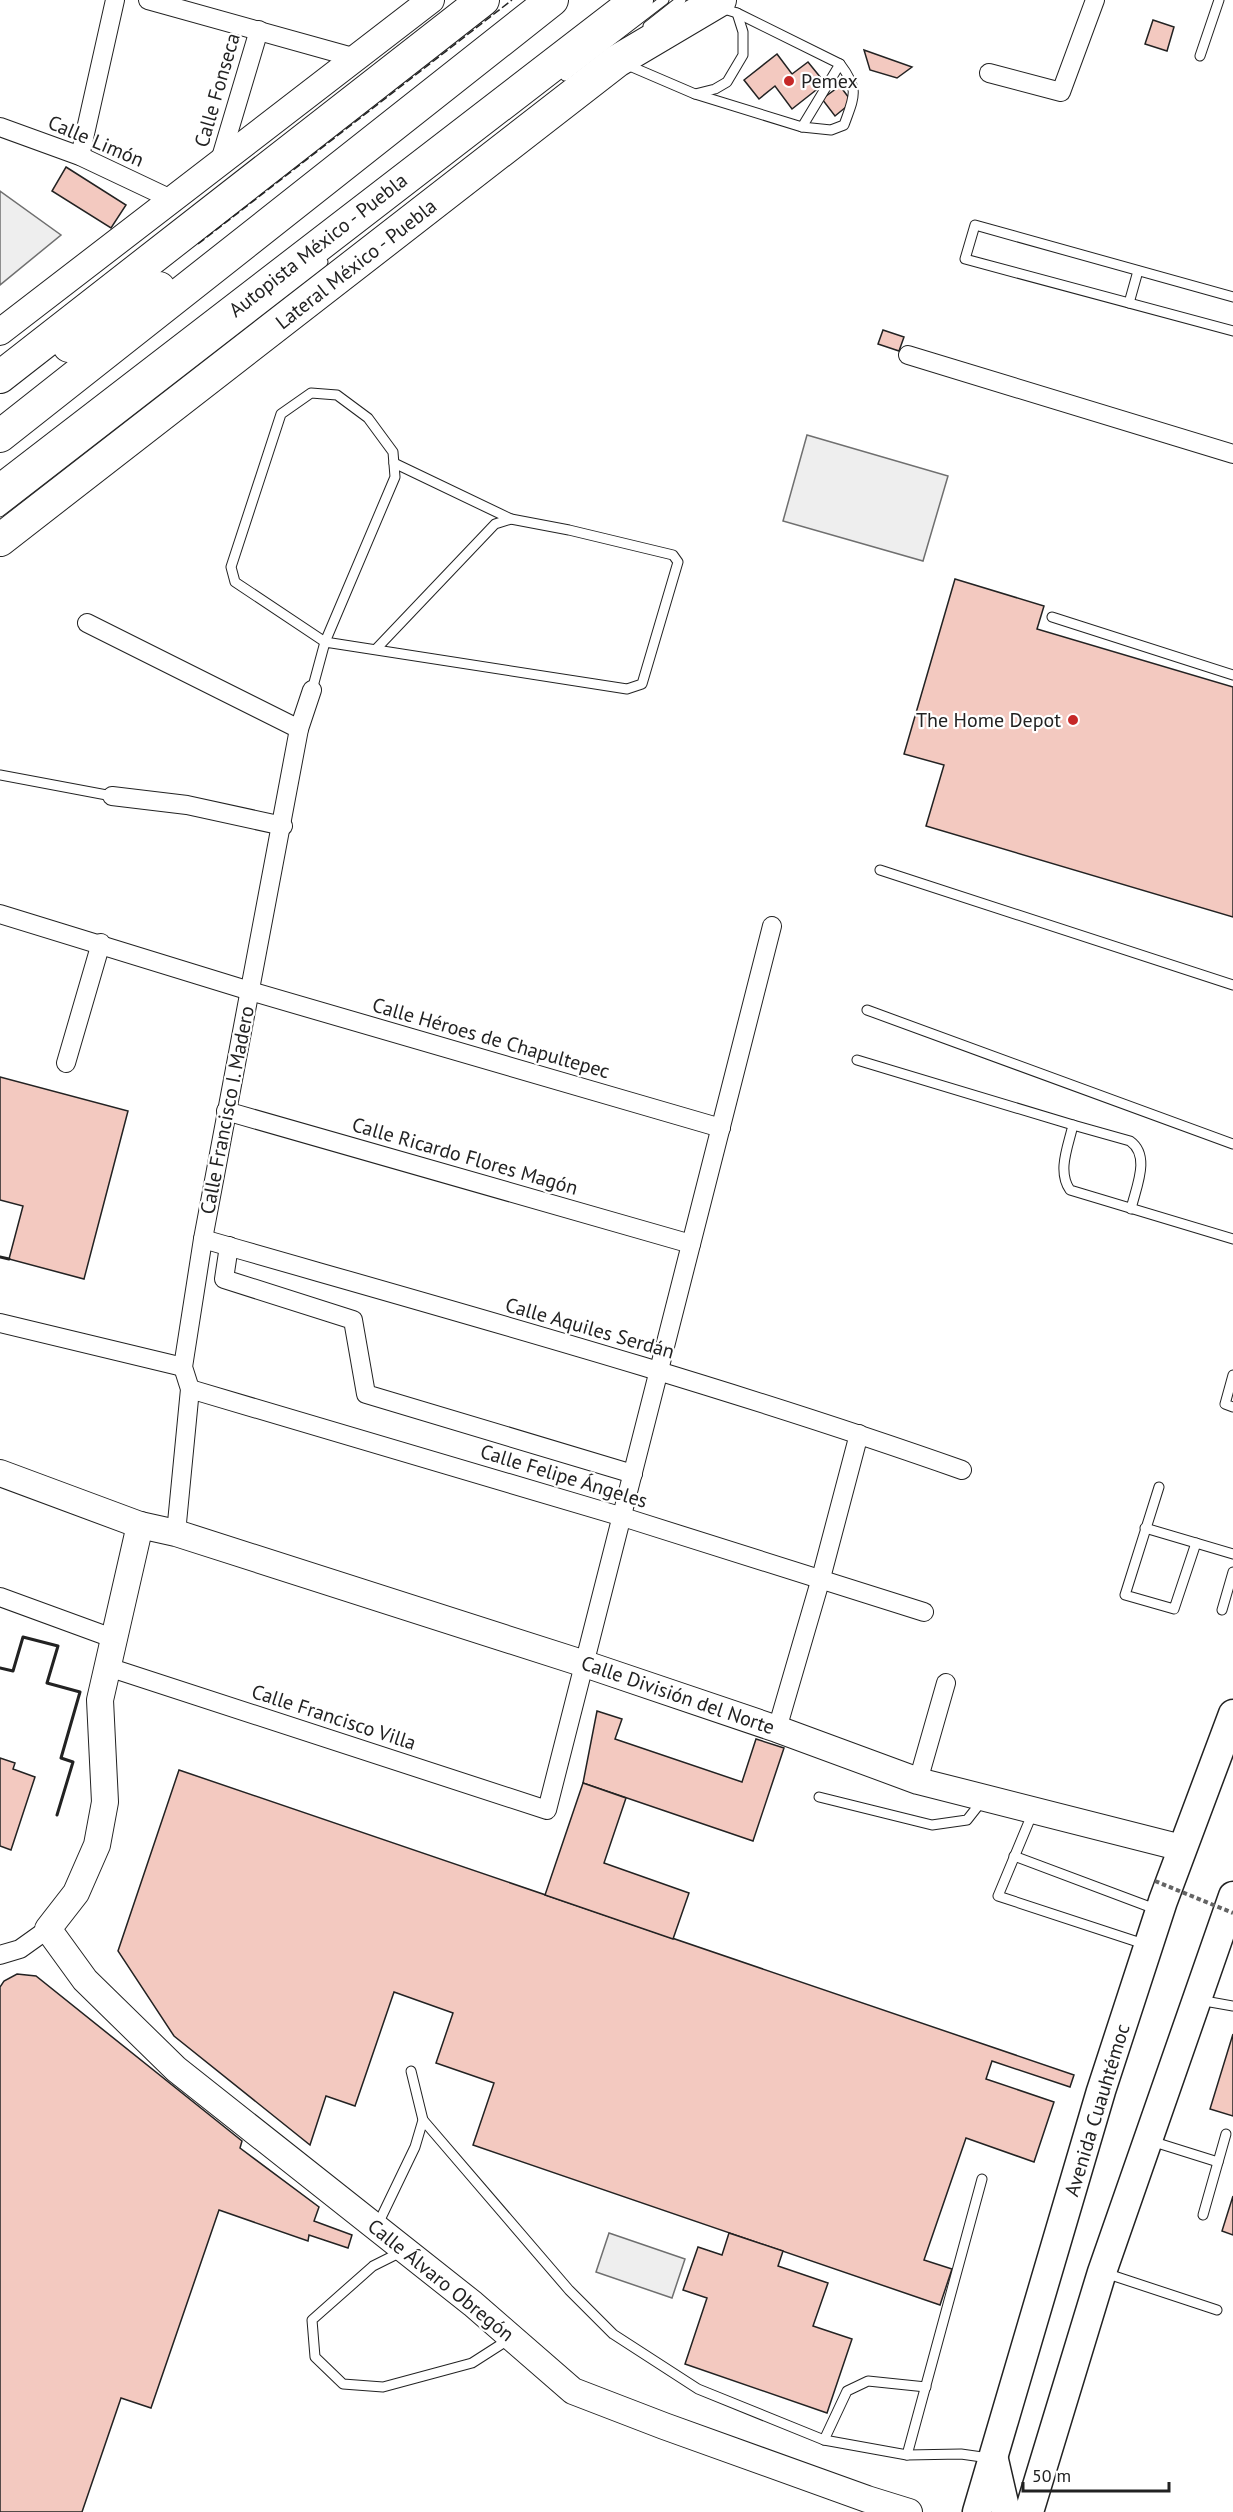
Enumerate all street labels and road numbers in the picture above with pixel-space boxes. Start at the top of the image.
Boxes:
street label: Calle Fonseca [188,30,246,150]
street label: Calle Limón [44,109,148,173]
street label: Autopista México - Puebla [223,167,413,323]
street label: Lateral México - Puebla [270,193,442,335]
street label: Calle Héroes de Chapultepec [369,992,613,1084]
street label: Calle Francisco I. Madero [194,1004,260,1216]
street label: Calle Ricardo Flores Magón [349,1111,581,1201]
street label: Calle Aquiles Serdán [502,1291,678,1365]
street label: Calle Felipe Ángeles [477,1438,651,1514]
street label: Calle División del Norte [578,1650,778,1740]
street label: Calle Francisco Villa [249,1678,419,1756]
street label: Avenida Cuauhtémoc [1058,2021,1136,2199]
street label: Calle Álvaro Obregón [362,2213,520,2347]

